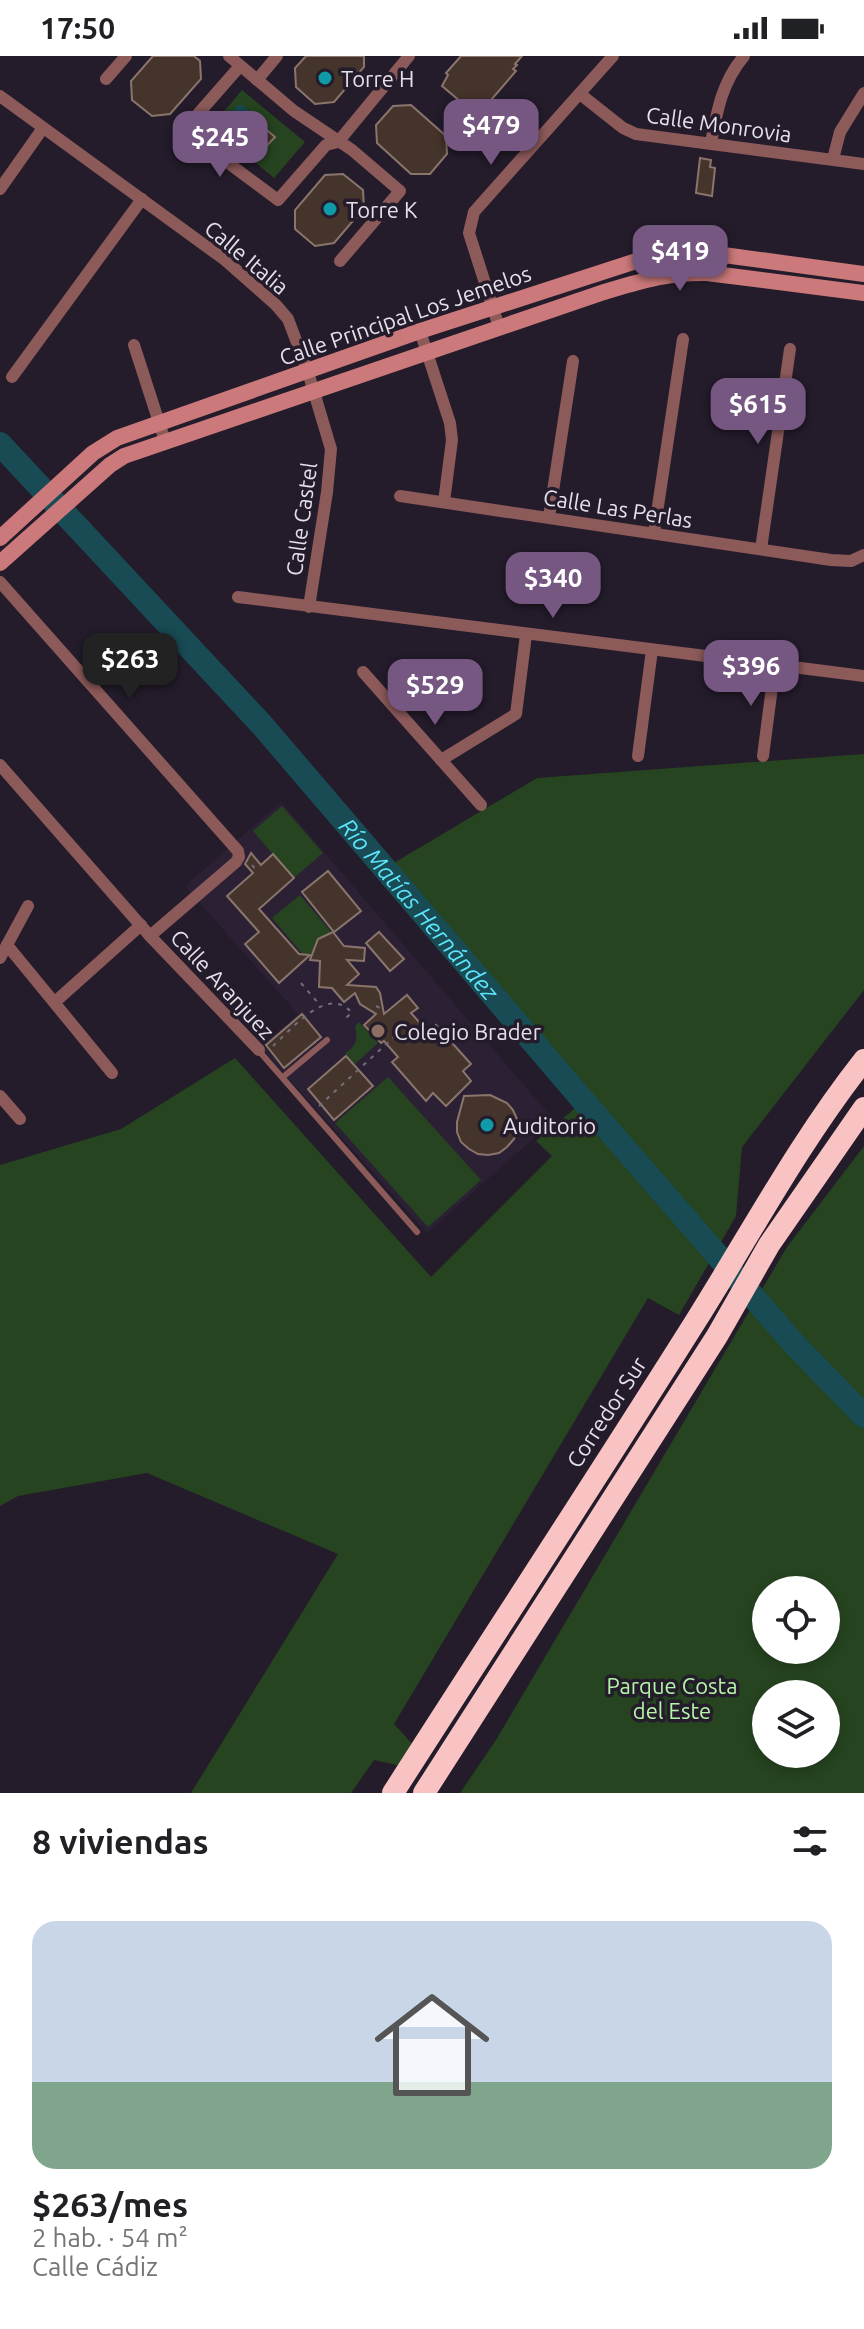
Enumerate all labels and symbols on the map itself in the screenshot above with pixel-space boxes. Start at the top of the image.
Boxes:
place label: Torre H [341,66,414,91]
marker: Torre H [316,69,334,87]
pin: $479 [444,99,538,167]
street label: Calle Monrovia [645,101,793,147]
pin: $245 [173,111,267,179]
place label: Torre K [346,197,418,222]
marker: Torre K [321,200,339,218]
street label: Calle Italia [200,215,294,299]
pin: $419 [633,225,727,293]
street label: Calle Principal Los Jemelos [276,260,534,370]
pin: $615 [711,378,805,446]
street label: Calle Castel [281,460,321,577]
street label: Calle Las Perlas [542,484,694,532]
pin: $340 [506,552,600,620]
pin: $263 [83,633,177,701]
pin: $396 [704,640,798,708]
pin: $529 [388,659,482,727]
water label: Río Matías Hernández [334,813,505,1006]
street label: Calle Aranjuez [166,924,280,1044]
place label: Colegio Brader [394,1019,542,1044]
marker: Colegio Brader [369,1022,387,1040]
place label: Auditorio [503,1113,596,1138]
marker: Auditorio [478,1116,496,1134]
street label: Corredor Sur [561,1352,651,1472]
park label: Parque Costa del Este [607,1673,738,1723]

